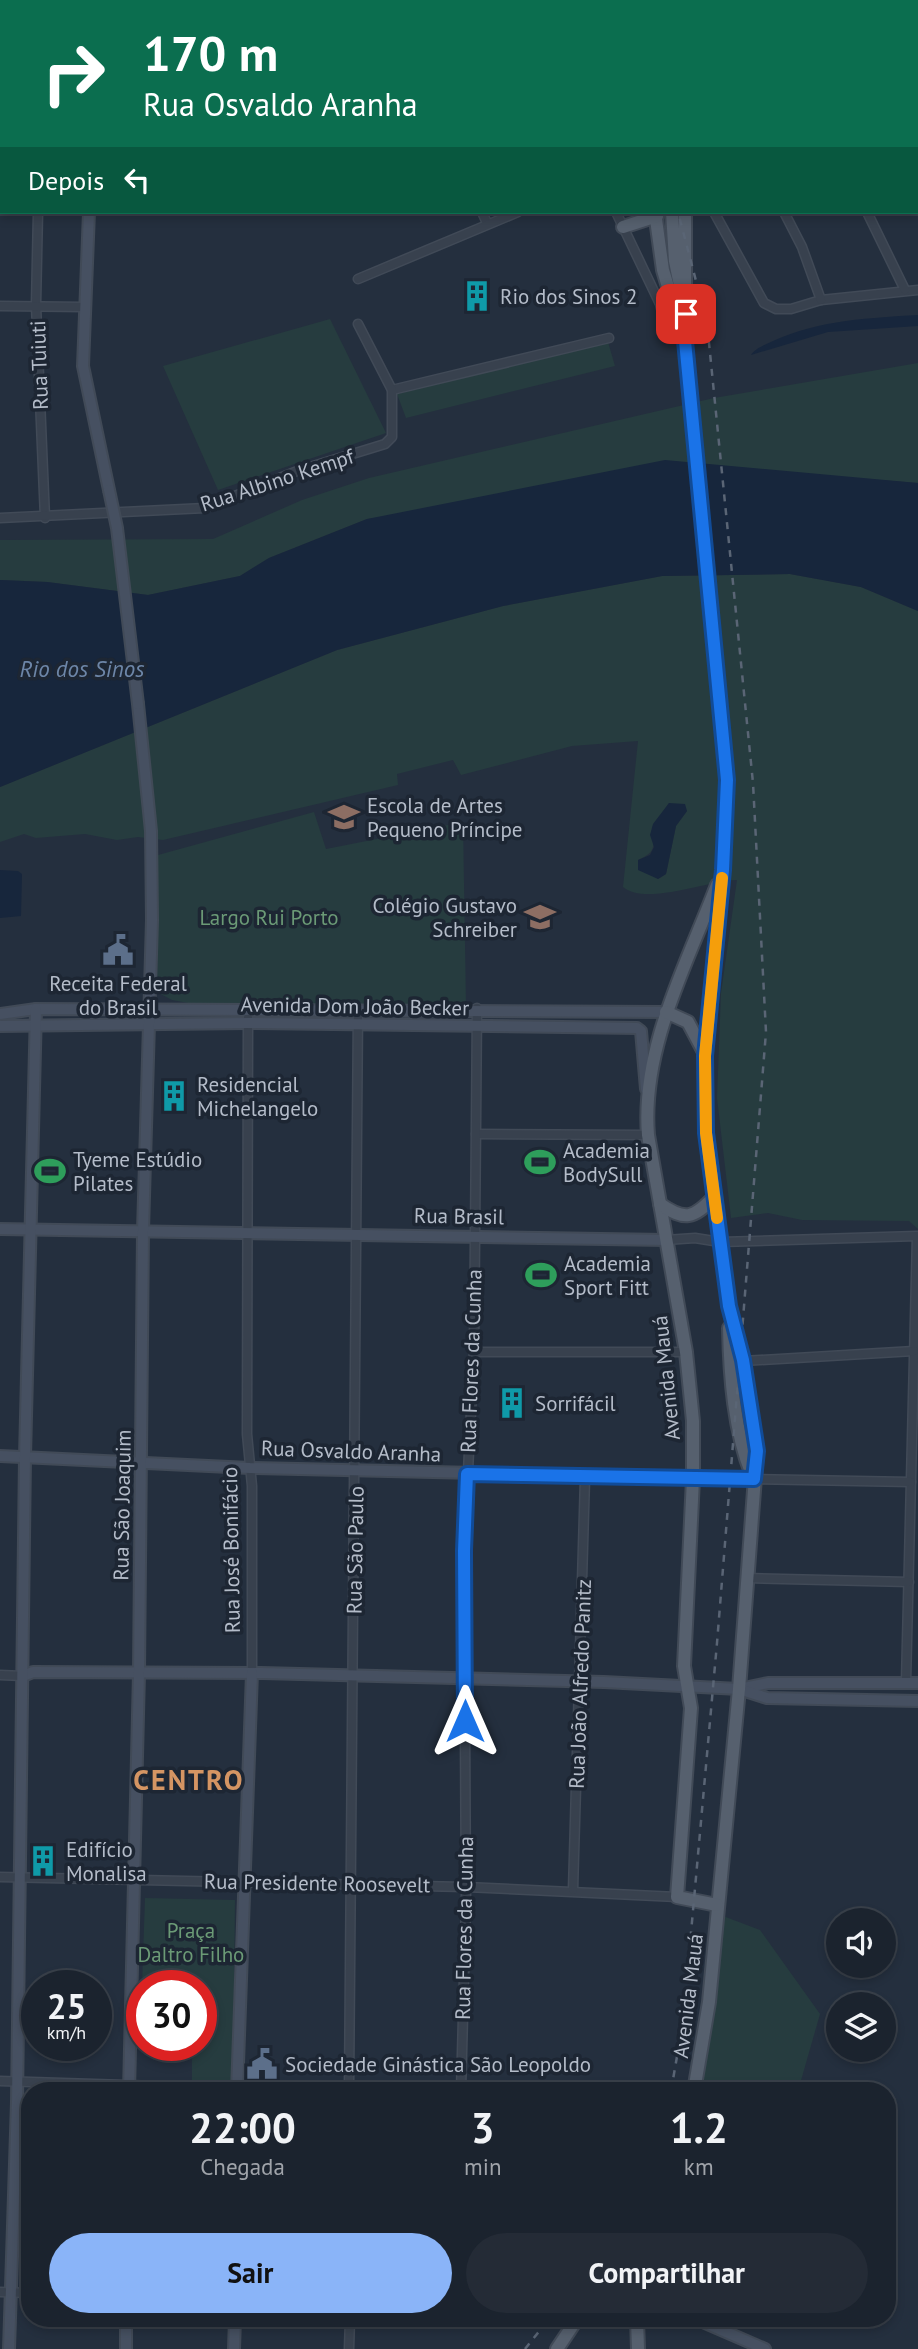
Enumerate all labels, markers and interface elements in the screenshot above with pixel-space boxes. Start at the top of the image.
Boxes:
text: 170 m [143,21,278,85]
icon: right [28,28,119,119]
text: Rua Osvaldo Aranha [143,83,418,125]
icon: left [118,161,156,199]
text: Depois [28,164,104,197]
building icon: Rio dos Sinos 2 [460,279,494,313]
place label: Rio dos Sinos 2 [500,283,637,310]
pin [656,284,716,344]
icon: arrive [667,295,705,333]
street label: Rua Tuiuti [24,320,54,410]
street label: Rua Albino Kempf [197,442,358,518]
water label: Rio dos Sinos [20,654,145,683]
place label: Escola de Artes Pequeno Príncipe [367,792,522,843]
school or university icon: Escola de Artes Pequeno Príncipe [327,800,361,834]
place label: Colégio Gustavo Schreiber [372,892,517,943]
school or university icon: Colégio Gustavo Schreiber [523,900,557,934]
park label: Largo Rui Porto [199,904,339,931]
public building icon: Receita Federal do Brasil [101,933,135,967]
place label: Receita Federal do Brasil [49,970,187,1021]
street label: Avenida Dom João Becker [240,991,470,1021]
place label: Residencial Michelangelo [197,1071,318,1122]
building icon: Residencial Michelangelo [157,1079,191,1113]
place label: Academia BodySull [563,1137,650,1188]
sports icon: Academia BodySull [523,1145,557,1179]
place label: Tyeme Estúdio Pilates [73,1146,202,1197]
sports icon: Tyeme Estúdio Pilates [33,1154,67,1188]
street label: Rua Brasil [414,1202,504,1230]
place label: Academia Sport Fitt [564,1250,651,1301]
sports icon: Academia Sport Fitt [524,1258,558,1292]
street label: Rua Flores da Cunha [454,1269,488,1453]
street label: Avenida Mauá [646,1314,686,1442]
building icon: Sorrifácil [495,1386,529,1420]
place label: Sorrifácil [535,1390,616,1417]
street label: Rua São Joaquim [107,1429,137,1581]
street label: Rua Osvaldo Aranha [260,1434,442,1468]
street label: Rua José Bonifácio [216,1467,246,1633]
street label: Rua São Paulo [340,1486,370,1614]
street label: Rua João Alfredo Panitz [563,1579,597,1789]
position arrow [428,1684,502,1758]
district label: CENTRO [133,1761,245,1798]
place label: Edifício Monalisa [66,1836,147,1887]
street label: Rua Flores da Cunha [449,1836,479,2020]
building icon: Edifício Monalisa [26,1844,60,1878]
street label: Rua Presidente Roosevelt [204,1868,430,1898]
map controls [826,1908,896,2062]
button: sound [826,1908,896,1978]
park label: Praça Daltro Filho [138,1917,244,1968]
street label: Avenida Mauá [667,1932,709,2060]
speed limit sign: 30 [126,1970,217,2061]
text: 25 [47,1983,86,2029]
button: layers [826,1992,896,2062]
text: km/h [47,2021,86,2044]
public building icon: Sociedade Ginástica São Leopoldo [245,2047,279,2081]
place label: Sociedade Ginástica São Leopoldo [285,2051,591,2078]
text: 22:00 [189,2100,296,2155]
text: 3 [471,2100,495,2155]
text: 1.2 [670,2100,728,2155]
text: Chegada [200,2152,285,2181]
text: min [464,2152,501,2181]
text: km [684,2152,714,2181]
button: Sair [49,2233,452,2313]
button: Compartilhar [466,2233,868,2313]

